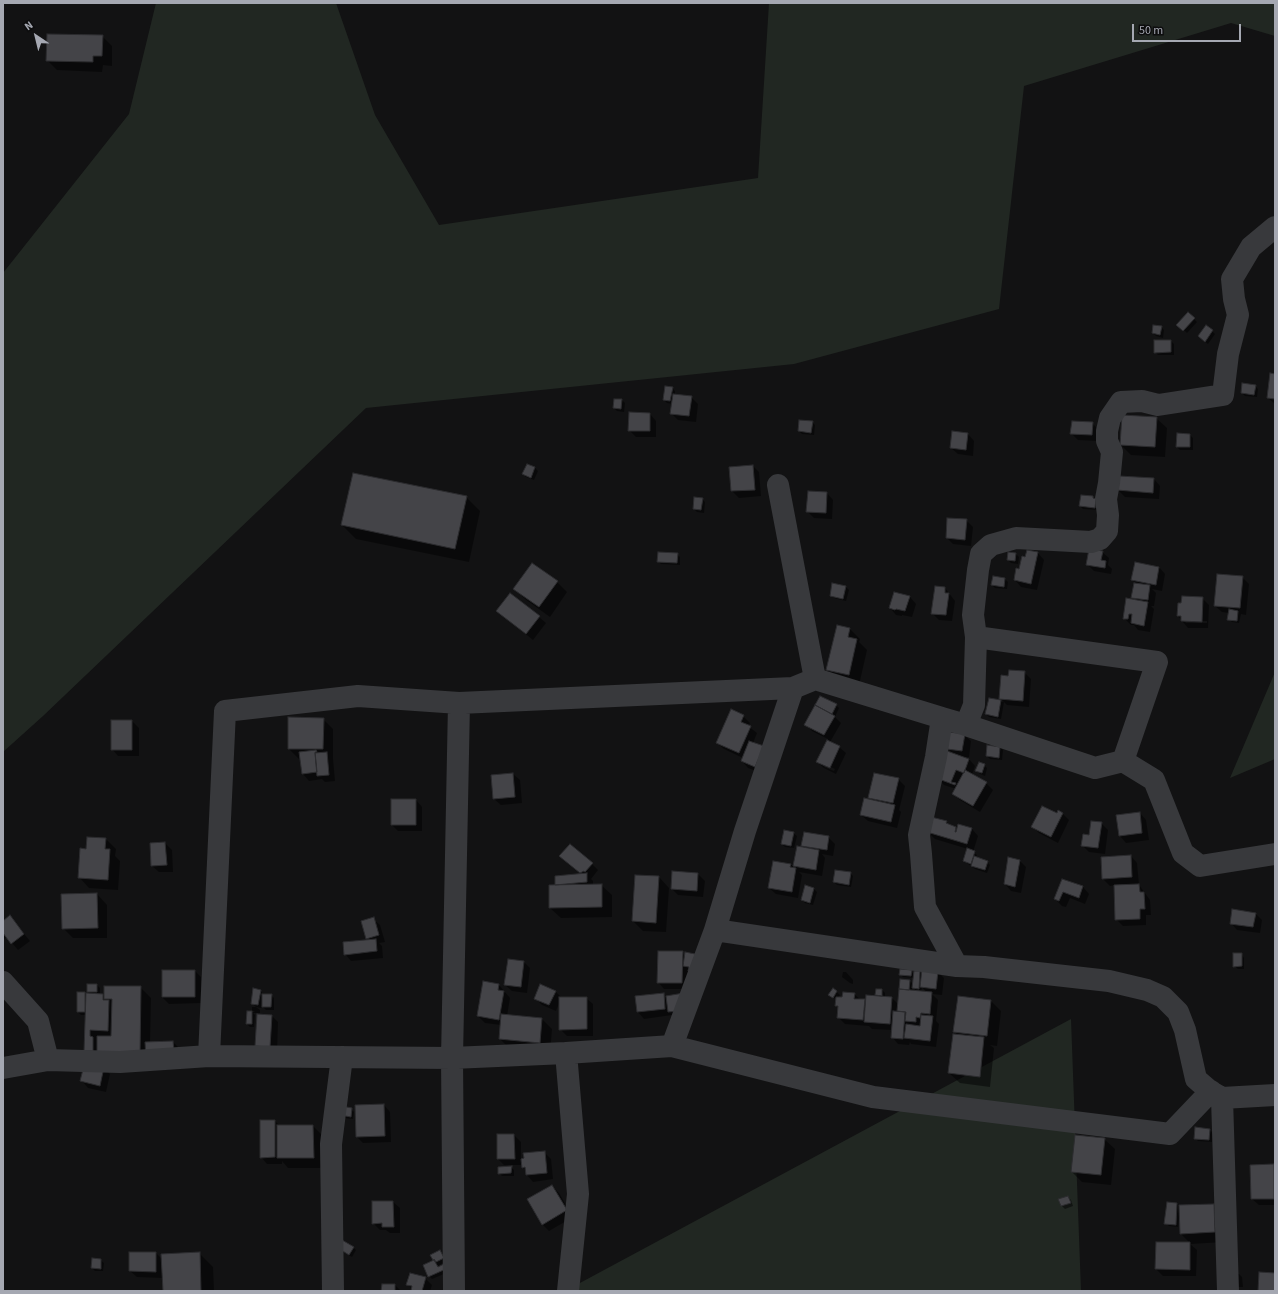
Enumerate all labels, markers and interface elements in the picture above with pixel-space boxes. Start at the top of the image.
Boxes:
north arrow [16,16,56,56]
scale bar [1134,16,1243,42]
text: N [22,18,36,34]
text: 50 m [1139,22,1163,39]

